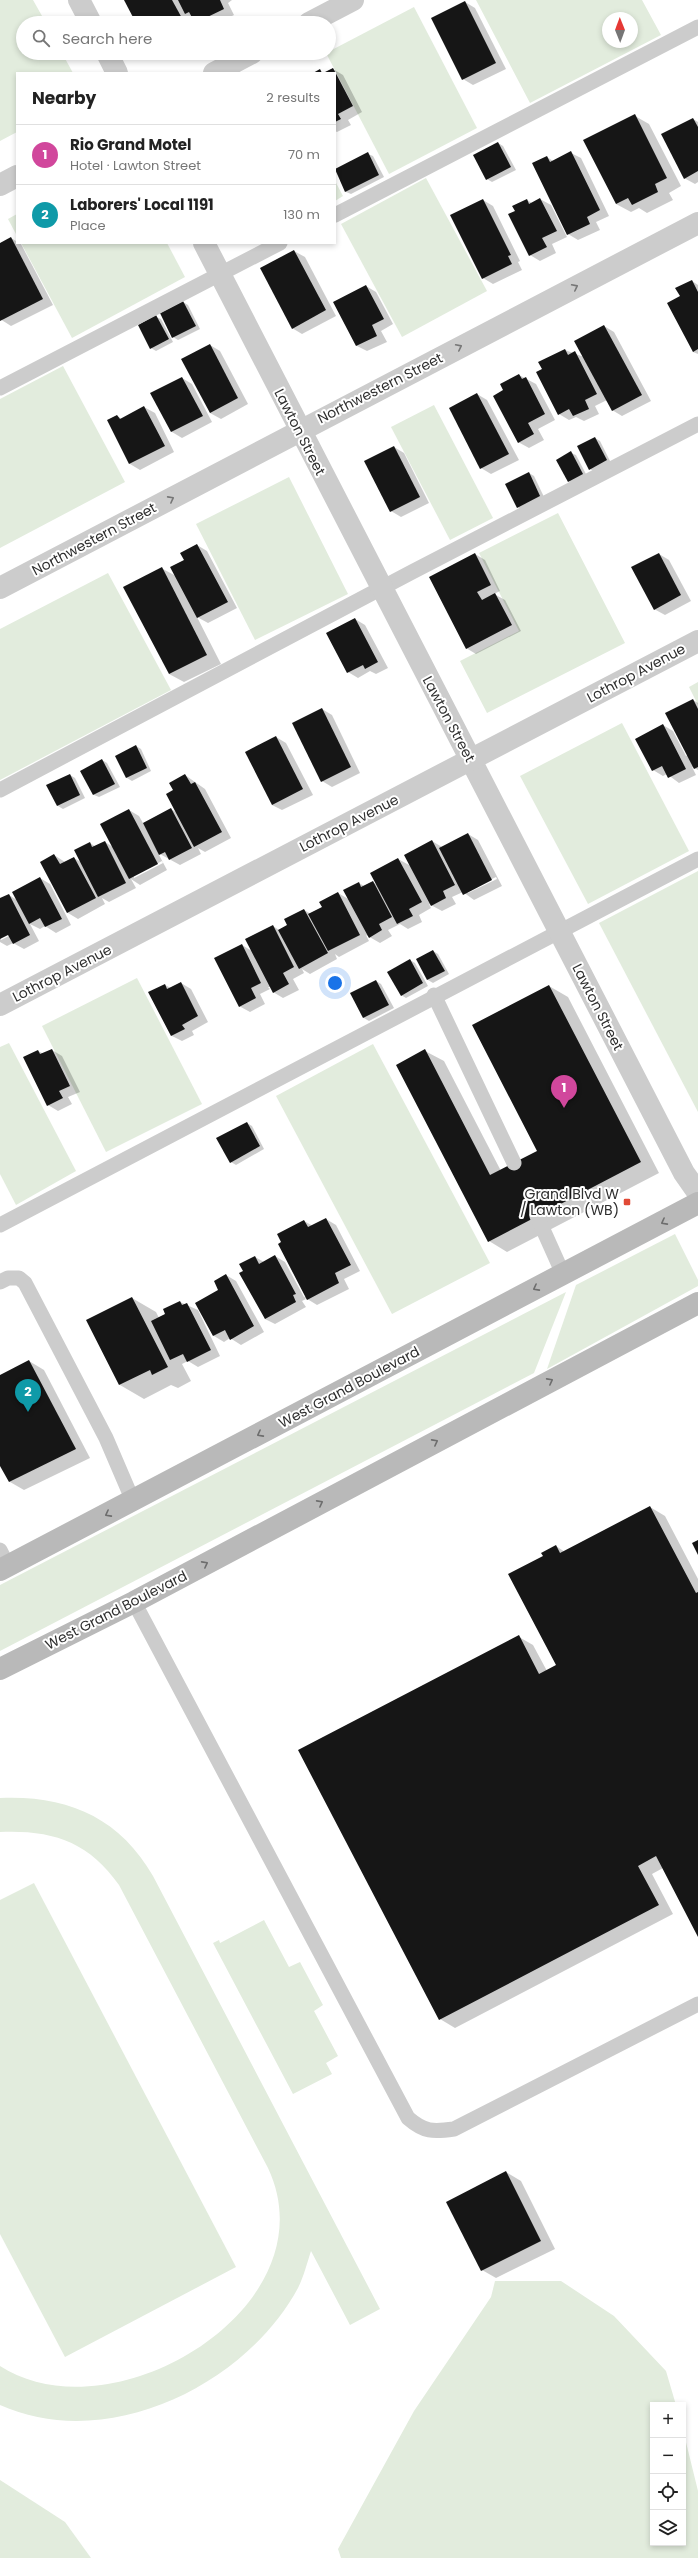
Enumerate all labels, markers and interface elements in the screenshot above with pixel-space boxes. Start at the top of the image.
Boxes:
north arrow [602,12,638,48]
search box [16,16,336,60]
icon: search [30,27,52,49]
text: Search here [62,28,152,49]
text: Nearby [32,86,96,110]
text: 2 results [266,88,320,107]
text: Rio Grand Motel [70,134,192,155]
text: 1 [43,145,47,164]
text: 70 m [288,145,320,164]
text: Hotel · Lawton Street [70,156,201,175]
text: Laborers' Local 1191 [70,194,214,215]
text: 2 [41,205,49,224]
text: 130 m [283,205,320,224]
text: Place [70,216,105,235]
one-way arrow [571,284,578,292]
one-way arrow [455,344,463,352]
street label: Northwestern Street [314,348,446,428]
street label: Lawton Street [270,385,330,479]
one-way arrow [167,496,174,503]
street label: Northwestern Street [28,498,160,580]
street label: Lothrop Avenue [583,638,689,707]
street label: Lawton Street [418,672,480,766]
street label: Lothrop Avenue [296,789,402,857]
street label: Lothrop Avenue [9,939,115,1007]
street label: Lawton Street [568,960,628,1054]
your location [325,973,345,993]
pin: 1 [551,1075,577,1108]
place label: Grand Blvd W / Lawton (WB) [520,1184,619,1220]
marker: Grand Blvd W / Lawton (WB) [622,1197,632,1207]
one-way arrow [660,1217,668,1224]
one-way arrow [533,1284,540,1291]
street label: West Grand Boulevard [275,1341,423,1433]
one-way arrow [546,1378,553,1386]
pin: 2 [15,1379,41,1412]
one-way arrow [257,1429,264,1436]
one-way arrow [431,1439,438,1447]
one-way arrow [316,1500,323,1508]
one-way arrow [105,1509,112,1517]
one-way arrow [201,1561,208,1569]
street label: West Grand Boulevard [42,1565,190,1655]
map controls [650,2402,686,2546]
button: + [650,2402,686,2438]
button: − [650,2438,686,2474]
button: locate [650,2474,686,2510]
button: layers [650,2510,686,2546]

